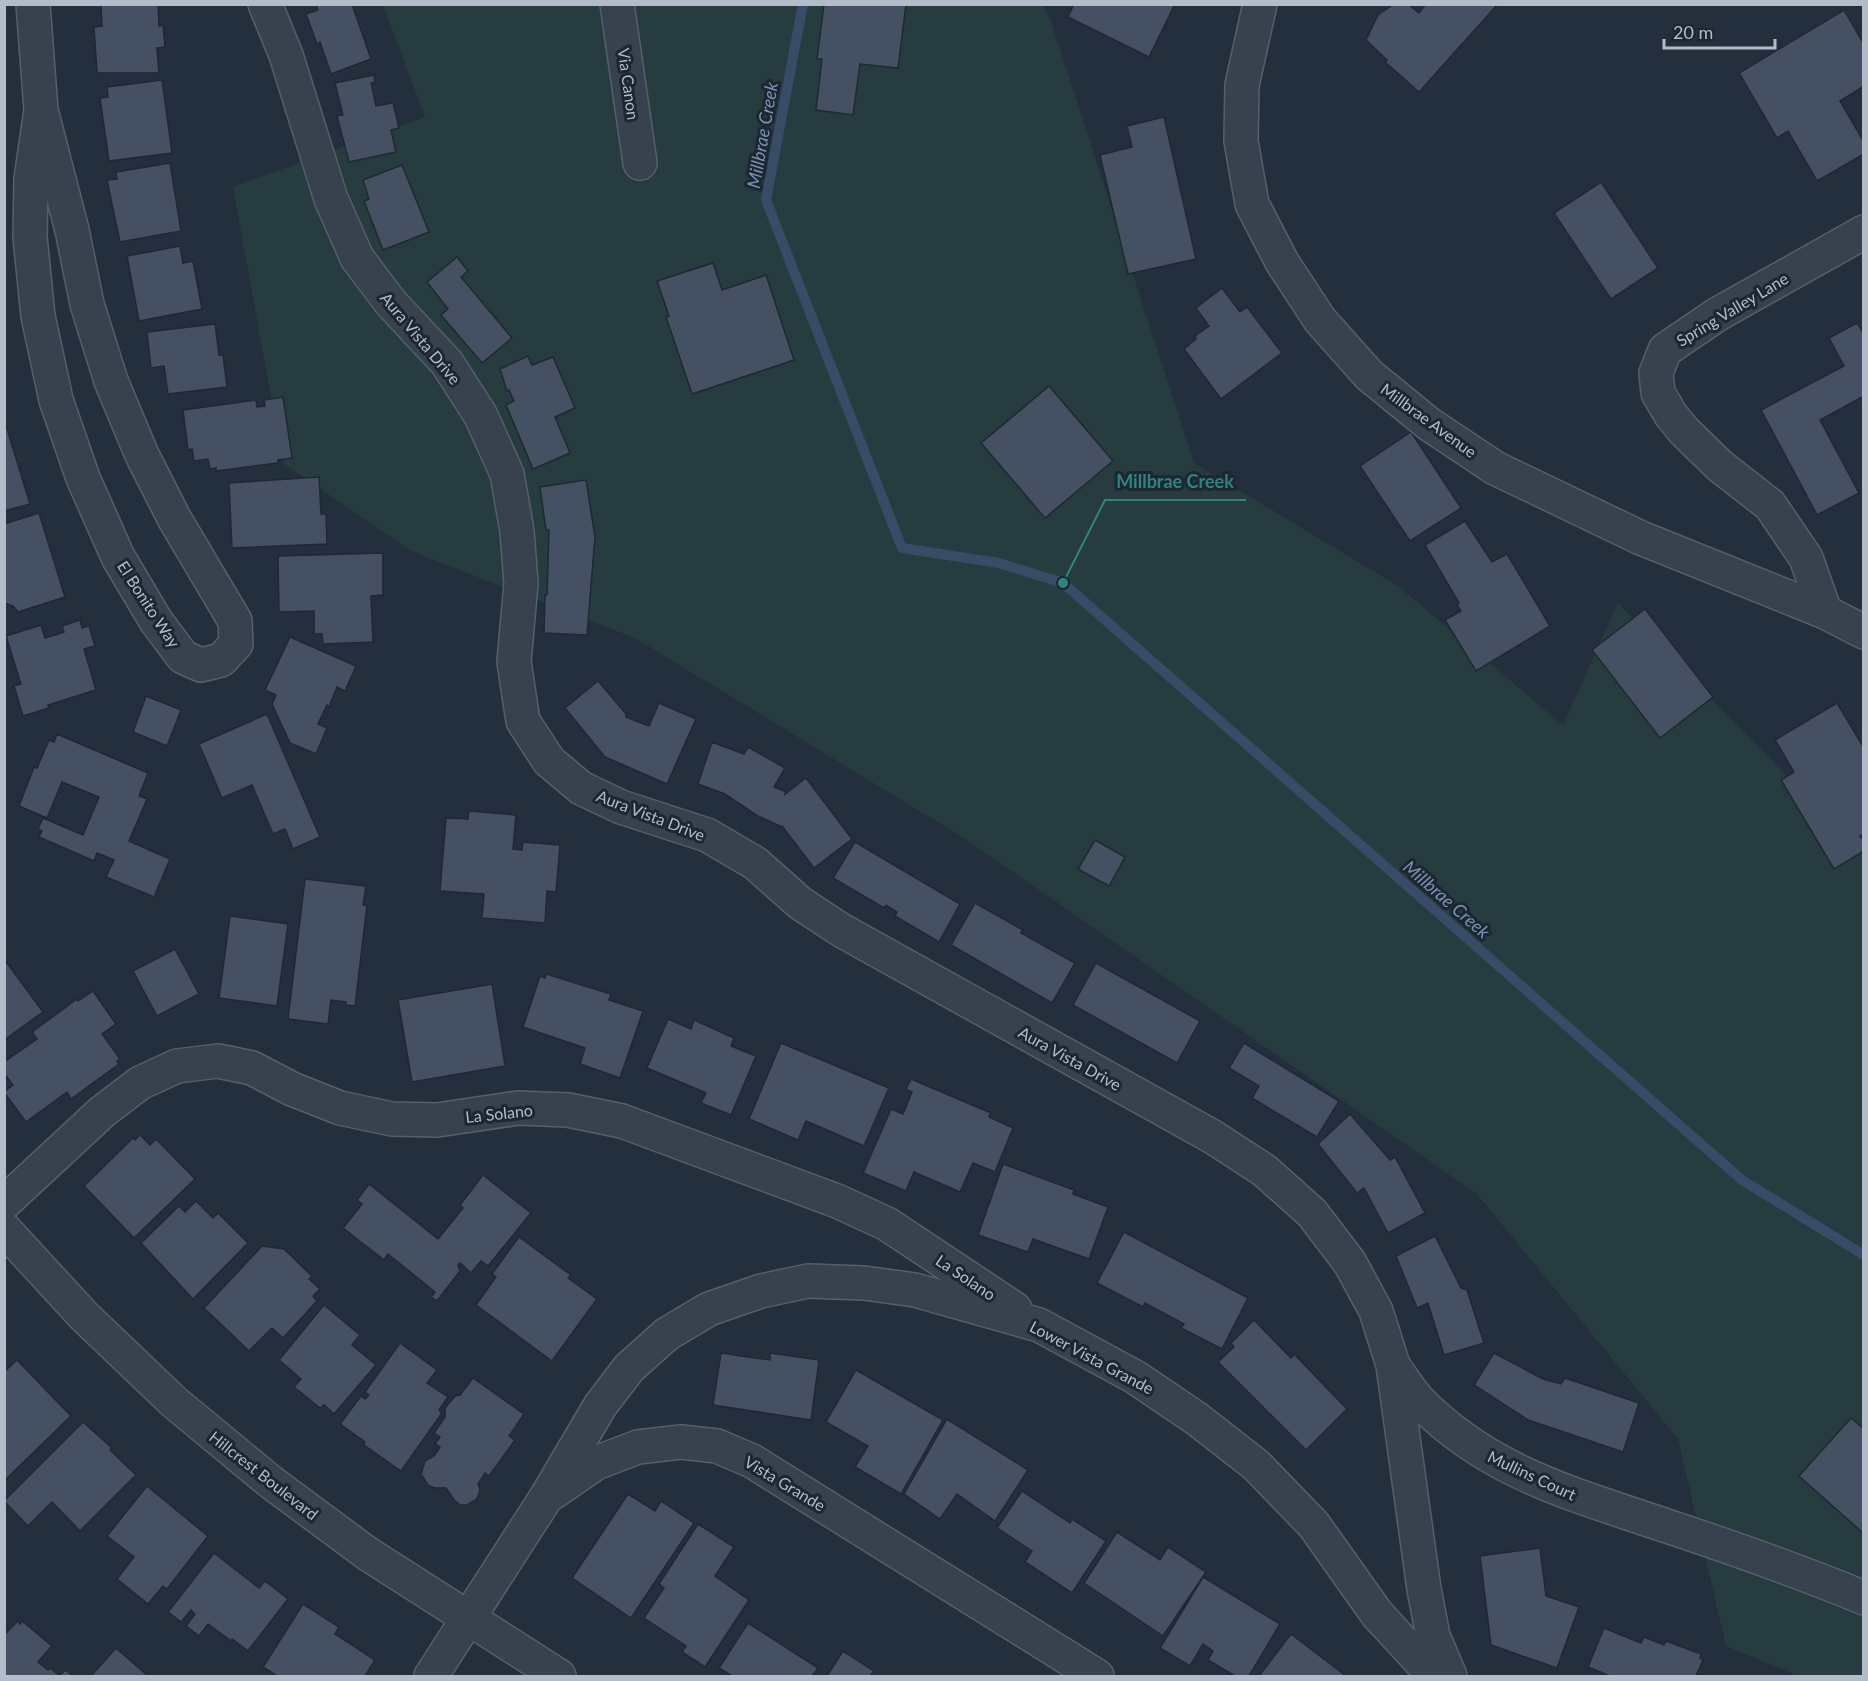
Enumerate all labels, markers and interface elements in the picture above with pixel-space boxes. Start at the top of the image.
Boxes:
scale bar [1664,12,1775,50]
text: 20 m [1673,21,1713,43]
street label: Via Canon [615,47,643,121]
water label: Millbrae Creek [742,80,782,190]
street label: Spring Valley Lane [1673,268,1791,350]
street label: Aura Vista Drive [377,288,465,388]
street label: Millbrae Avenue [1377,379,1481,461]
callout: Millbrae Creek [1105,464,1246,500]
text: Millbrae Creek [1116,470,1234,492]
street label: El Bonito Way [114,557,184,651]
street label: Aura Vista Drive [594,786,708,844]
water label: Millbrae Creek [1399,855,1495,943]
street label: Aura Vista Drive [1015,1022,1125,1094]
street label: La Solano [464,1100,534,1126]
street label: La Solano [933,1250,999,1304]
street label: Lower Vista Grande [1027,1316,1157,1398]
street label: Hillcrest Boulevard [206,1427,322,1523]
street label: Mullins Court [1485,1446,1579,1504]
street label: Vista Grande [741,1451,829,1515]

